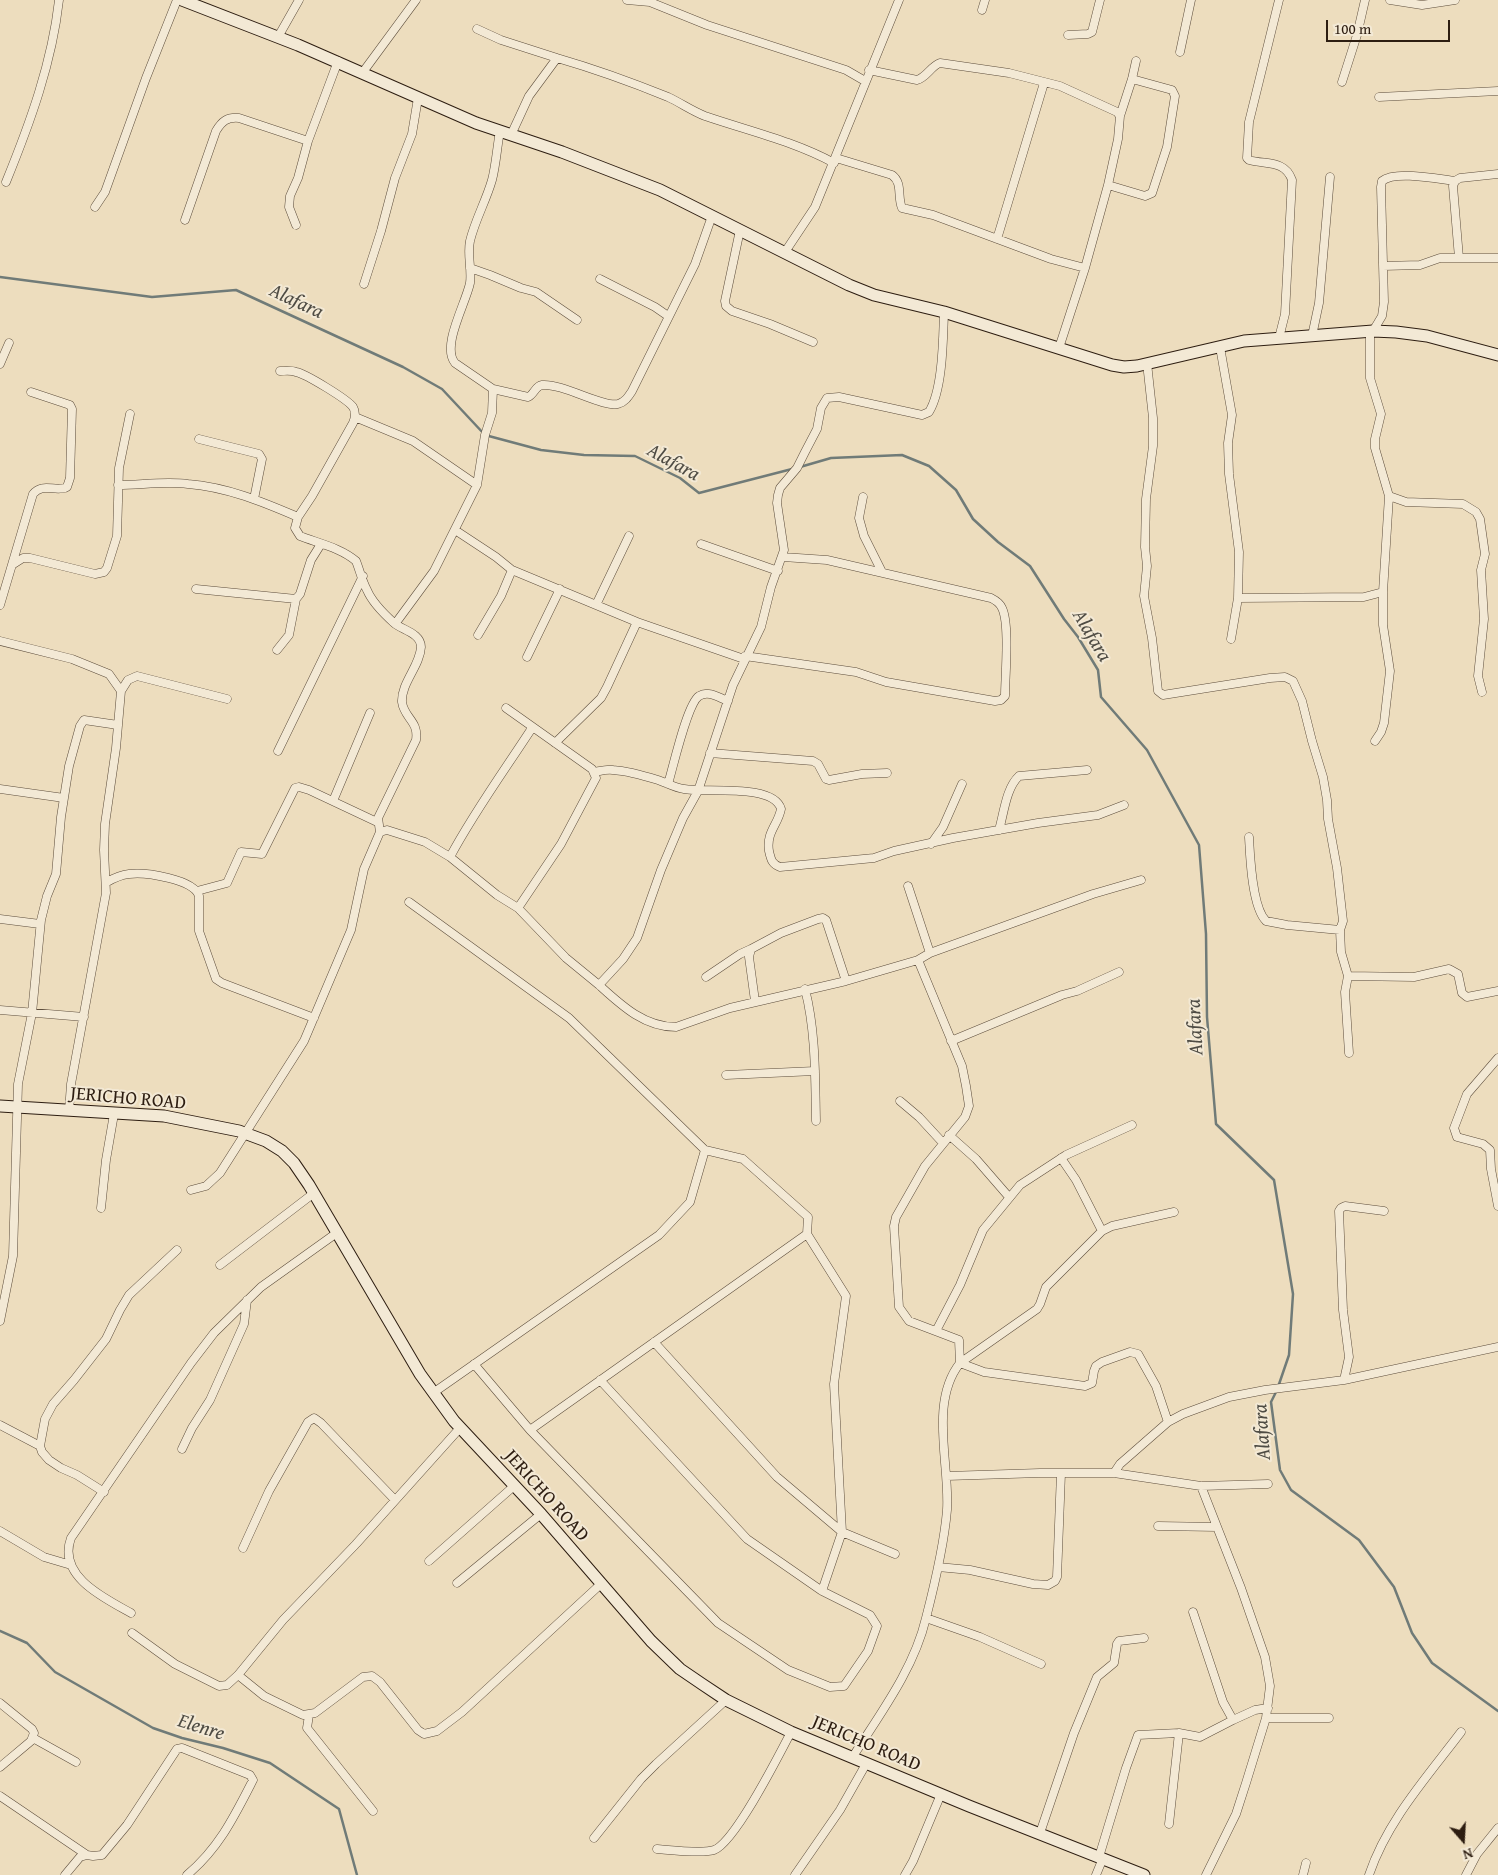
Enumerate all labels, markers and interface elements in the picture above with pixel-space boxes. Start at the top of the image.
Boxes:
scale bar [1328,10,1452,42]
text: 100 m [1334,18,1371,39]
water label: Alafara [265,279,327,325]
water label: Alafara [642,439,704,487]
water label: Alafara [1066,606,1116,666]
water label: Alafara [1183,998,1209,1056]
street label: JERICHO ROAD [69,1083,187,1115]
water label: Alafara [1249,1403,1277,1461]
street label: JERICHO ROAD [499,1445,593,1547]
water label: Elenre [175,1710,227,1746]
street label: JERICHO ROAD [808,1711,924,1777]
north arrow [1438,1815,1488,1865]
text: N [1460,1843,1476,1865]

